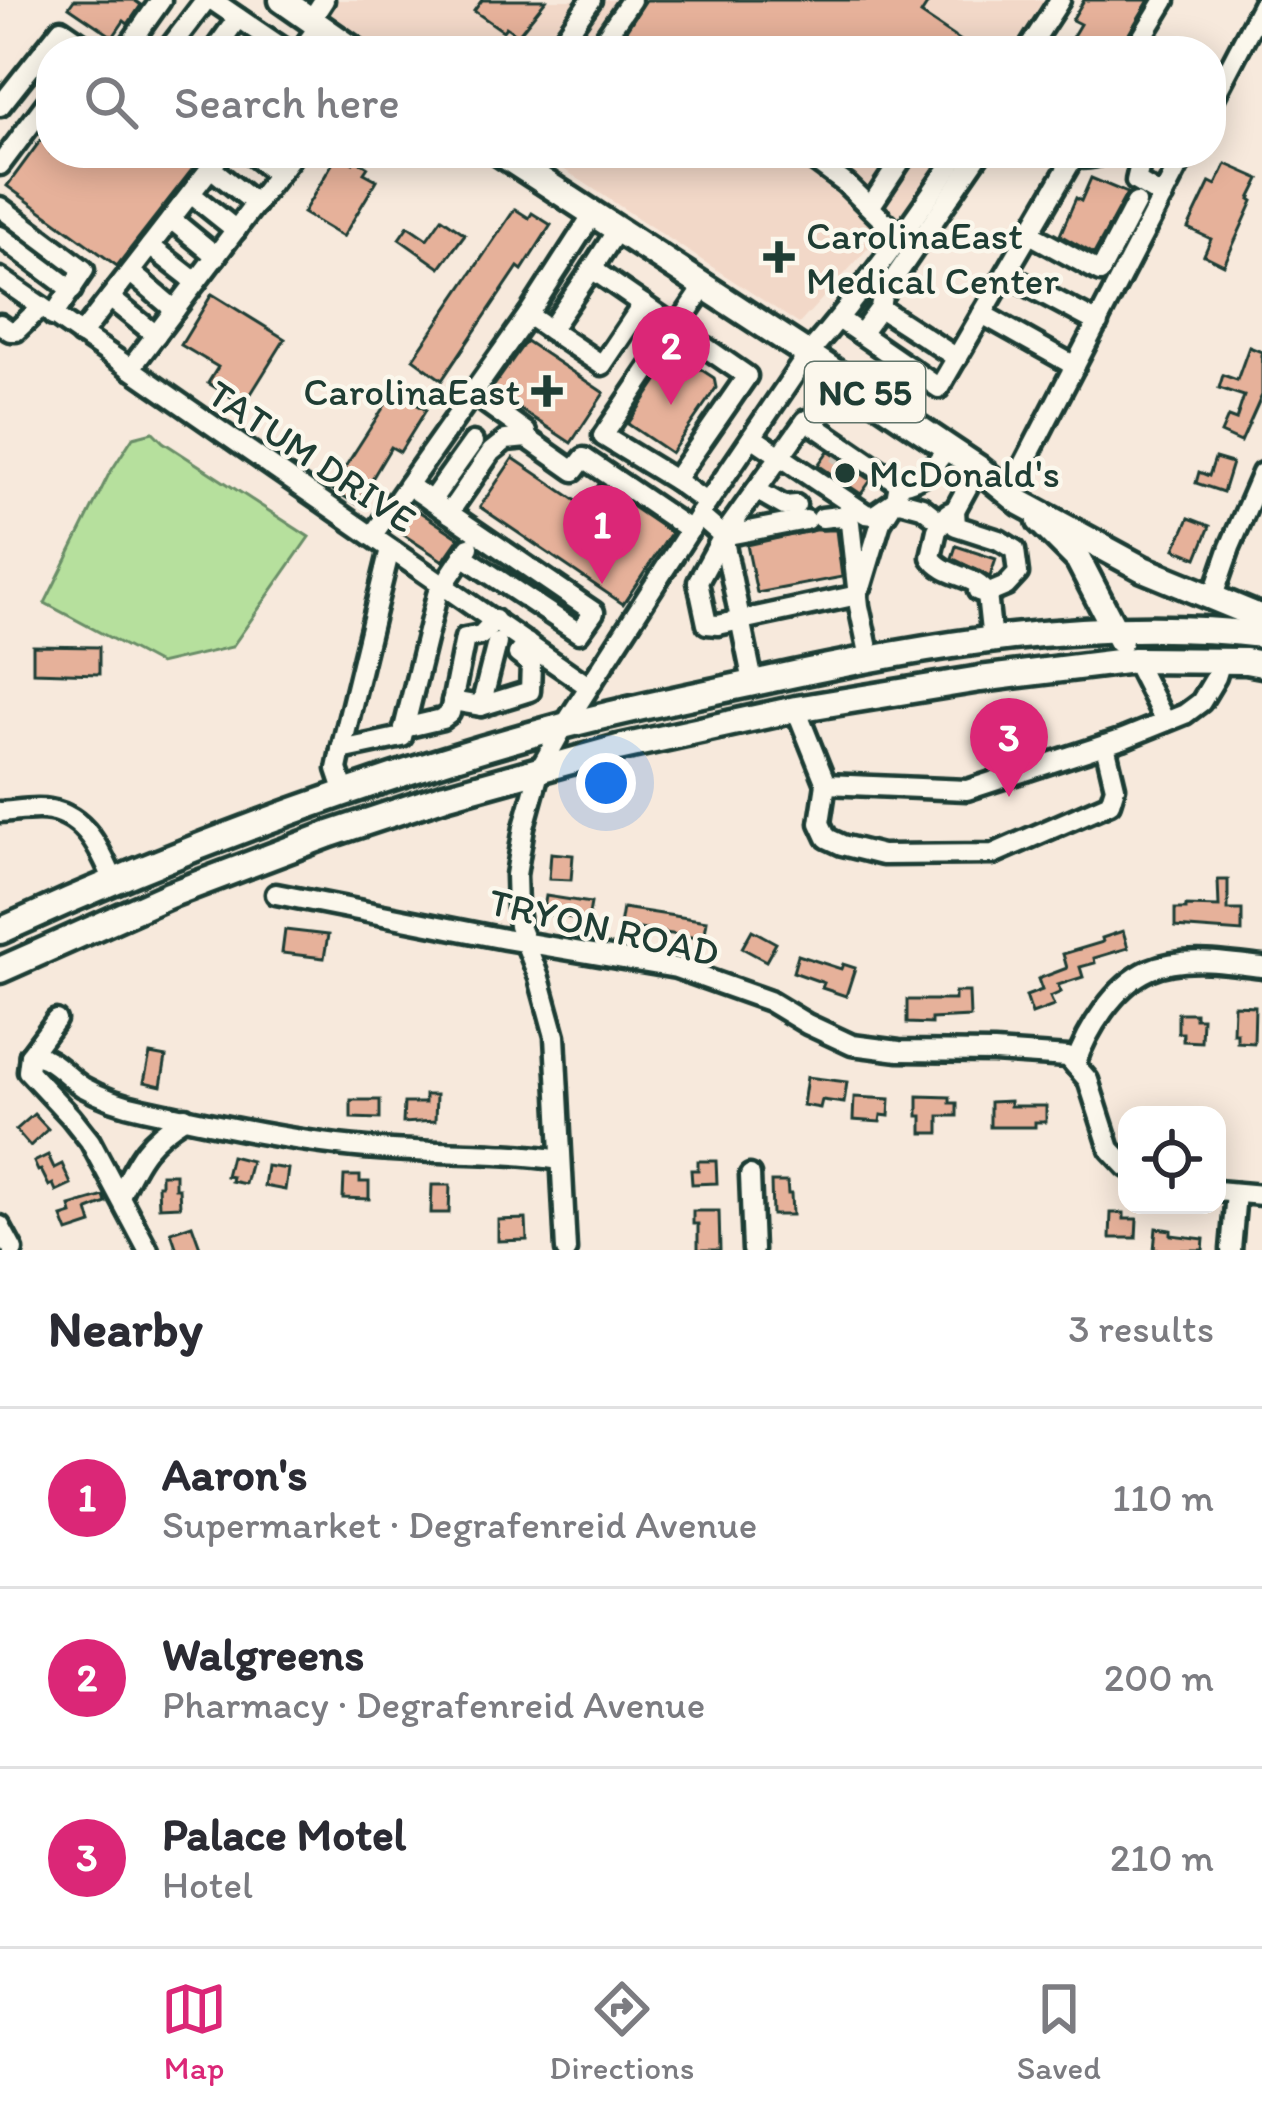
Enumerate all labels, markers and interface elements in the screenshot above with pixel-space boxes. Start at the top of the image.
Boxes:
search box [36,36,1226,168]
icon: search [78,69,144,135]
text: Search here [174,75,400,129]
place label: CarolinaEast Medical Center [806,212,1059,304]
marker: CarolinaEast Medical Center [763,241,795,273]
pin: 2 [632,306,710,405]
road number: NC 55 [805,362,925,422]
place label: CarolinaEast [303,368,520,415]
street label: TATUM DRIVE [199,369,425,543]
marker: CarolinaEast [531,375,563,407]
place label: McDonald's [869,450,1060,497]
marker: McDonald's [832,460,858,486]
pin: 1 [563,485,641,584]
pin: 3 [970,698,1048,797]
your location [576,753,636,813]
street label: TRYON ROAD [484,878,724,976]
map controls [1118,1106,1226,1214]
button: locate [1118,1106,1226,1214]
text: Nearby [48,1298,203,1359]
text: 3 results [1068,1305,1214,1352]
text: Aaron's [162,1447,308,1501]
text: 1 [78,1474,96,1521]
text: 110 m [1112,1474,1214,1521]
text: Supermarket · Degrafenreid Avenue [162,1501,757,1548]
text: Walgreens [162,1627,364,1681]
text: 2 [77,1654,97,1701]
text: 200 m [1104,1654,1214,1701]
text: Pharmacy · Degrafenreid Avenue [162,1681,705,1728]
text: Palace Motel [162,1807,406,1861]
text: 3 [76,1834,98,1881]
text: 210 m [1110,1834,1214,1881]
text: Hotel [162,1861,253,1908]
tab: Map [161,1976,227,2087]
tab: Directions [549,1976,694,2087]
tab: Saved [1017,1976,1101,2087]

